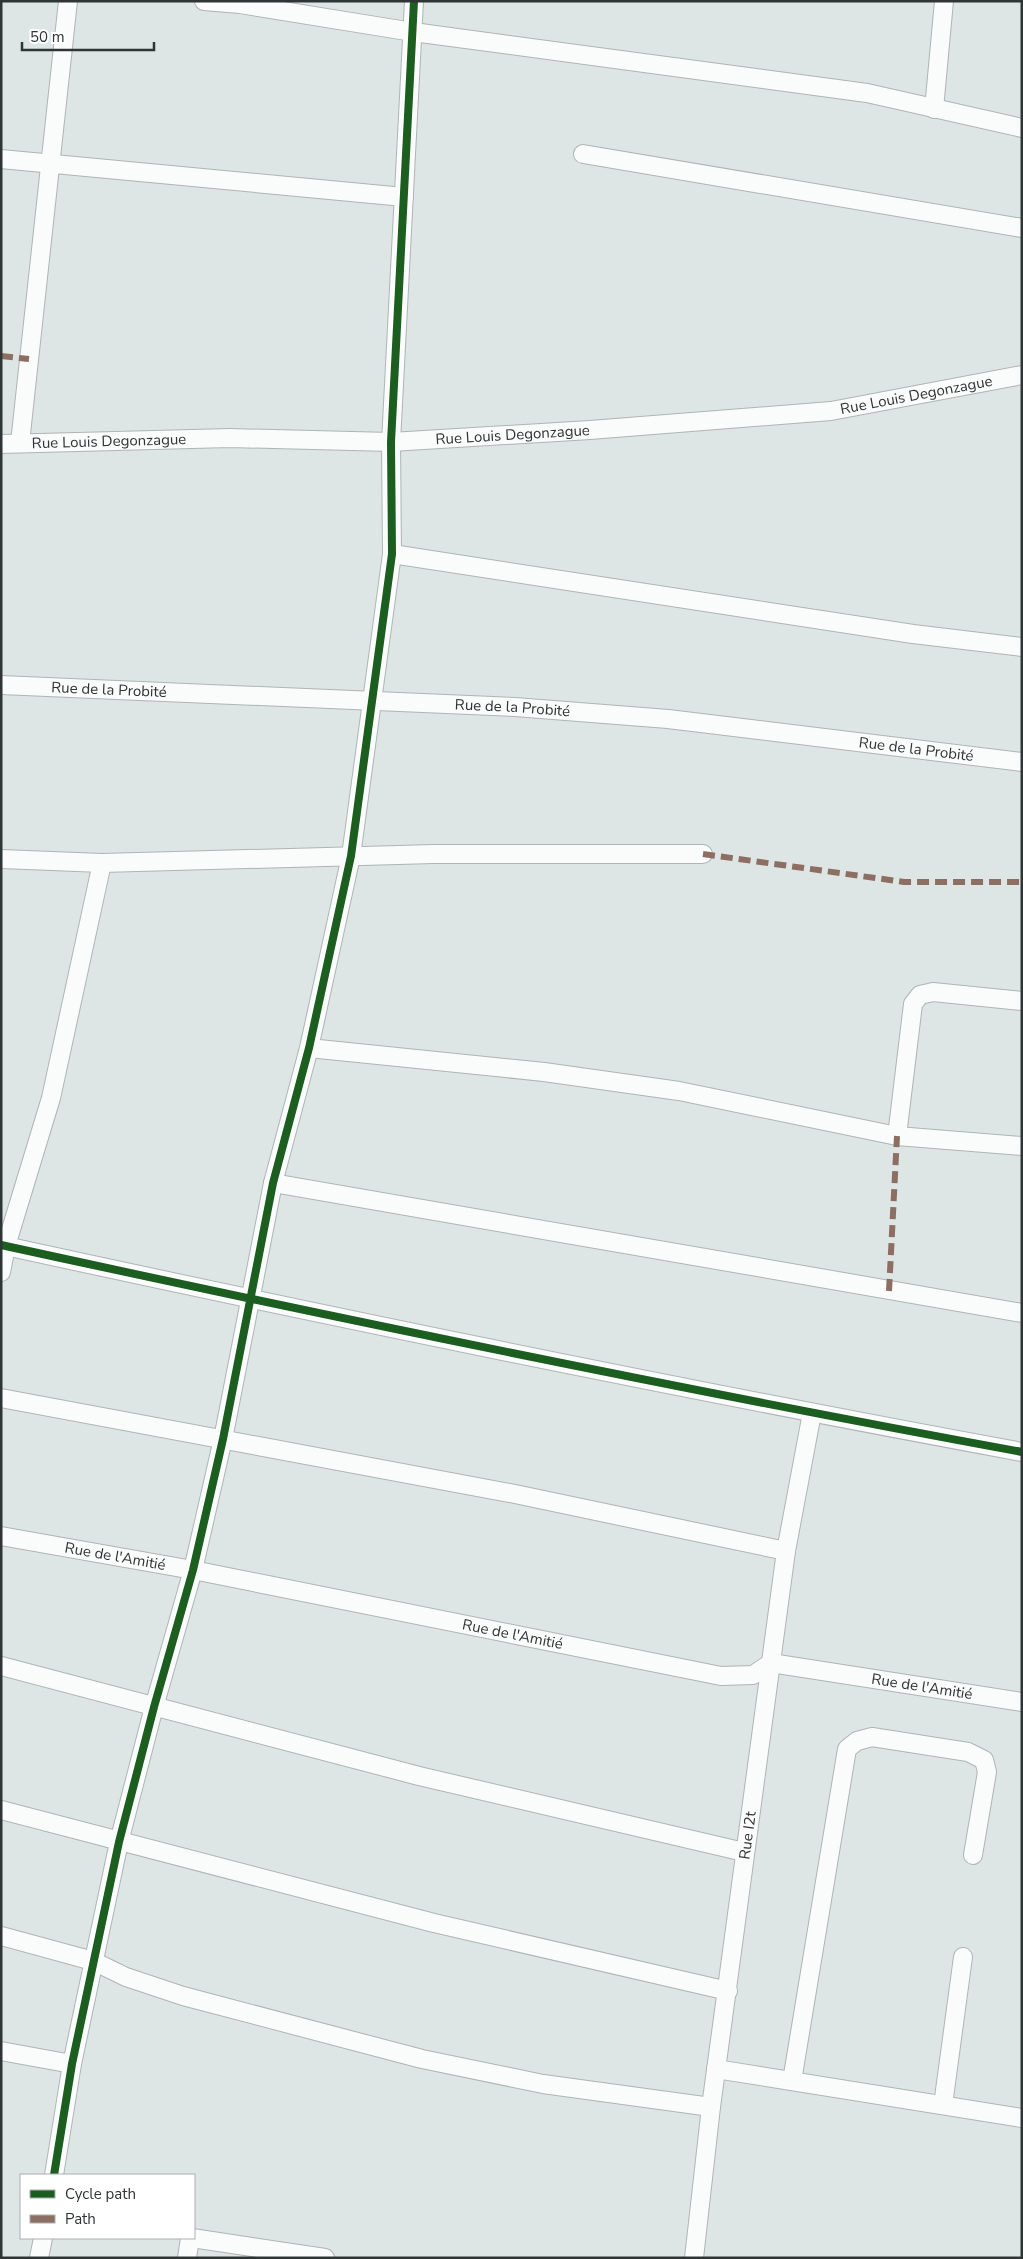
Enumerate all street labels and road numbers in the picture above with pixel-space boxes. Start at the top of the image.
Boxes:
street label: Rue Louis Degonzague [838,371,994,419]
street label: Rue Louis Degonzague [435,420,590,449]
street label: Rue Louis Degonzague [31,429,186,453]
street label: Rue de la Probité [51,677,167,702]
street label: Rue de la Probité [454,694,571,721]
street label: Rue de la Probité [858,732,975,766]
street label: Rue de l'Amitié [63,1537,167,1575]
street label: Rue de l'Amitié [461,1614,565,1654]
street label: Rue de l'Amitié [870,1669,974,1704]
street label: Rue I2t [734,1809,761,1861]

